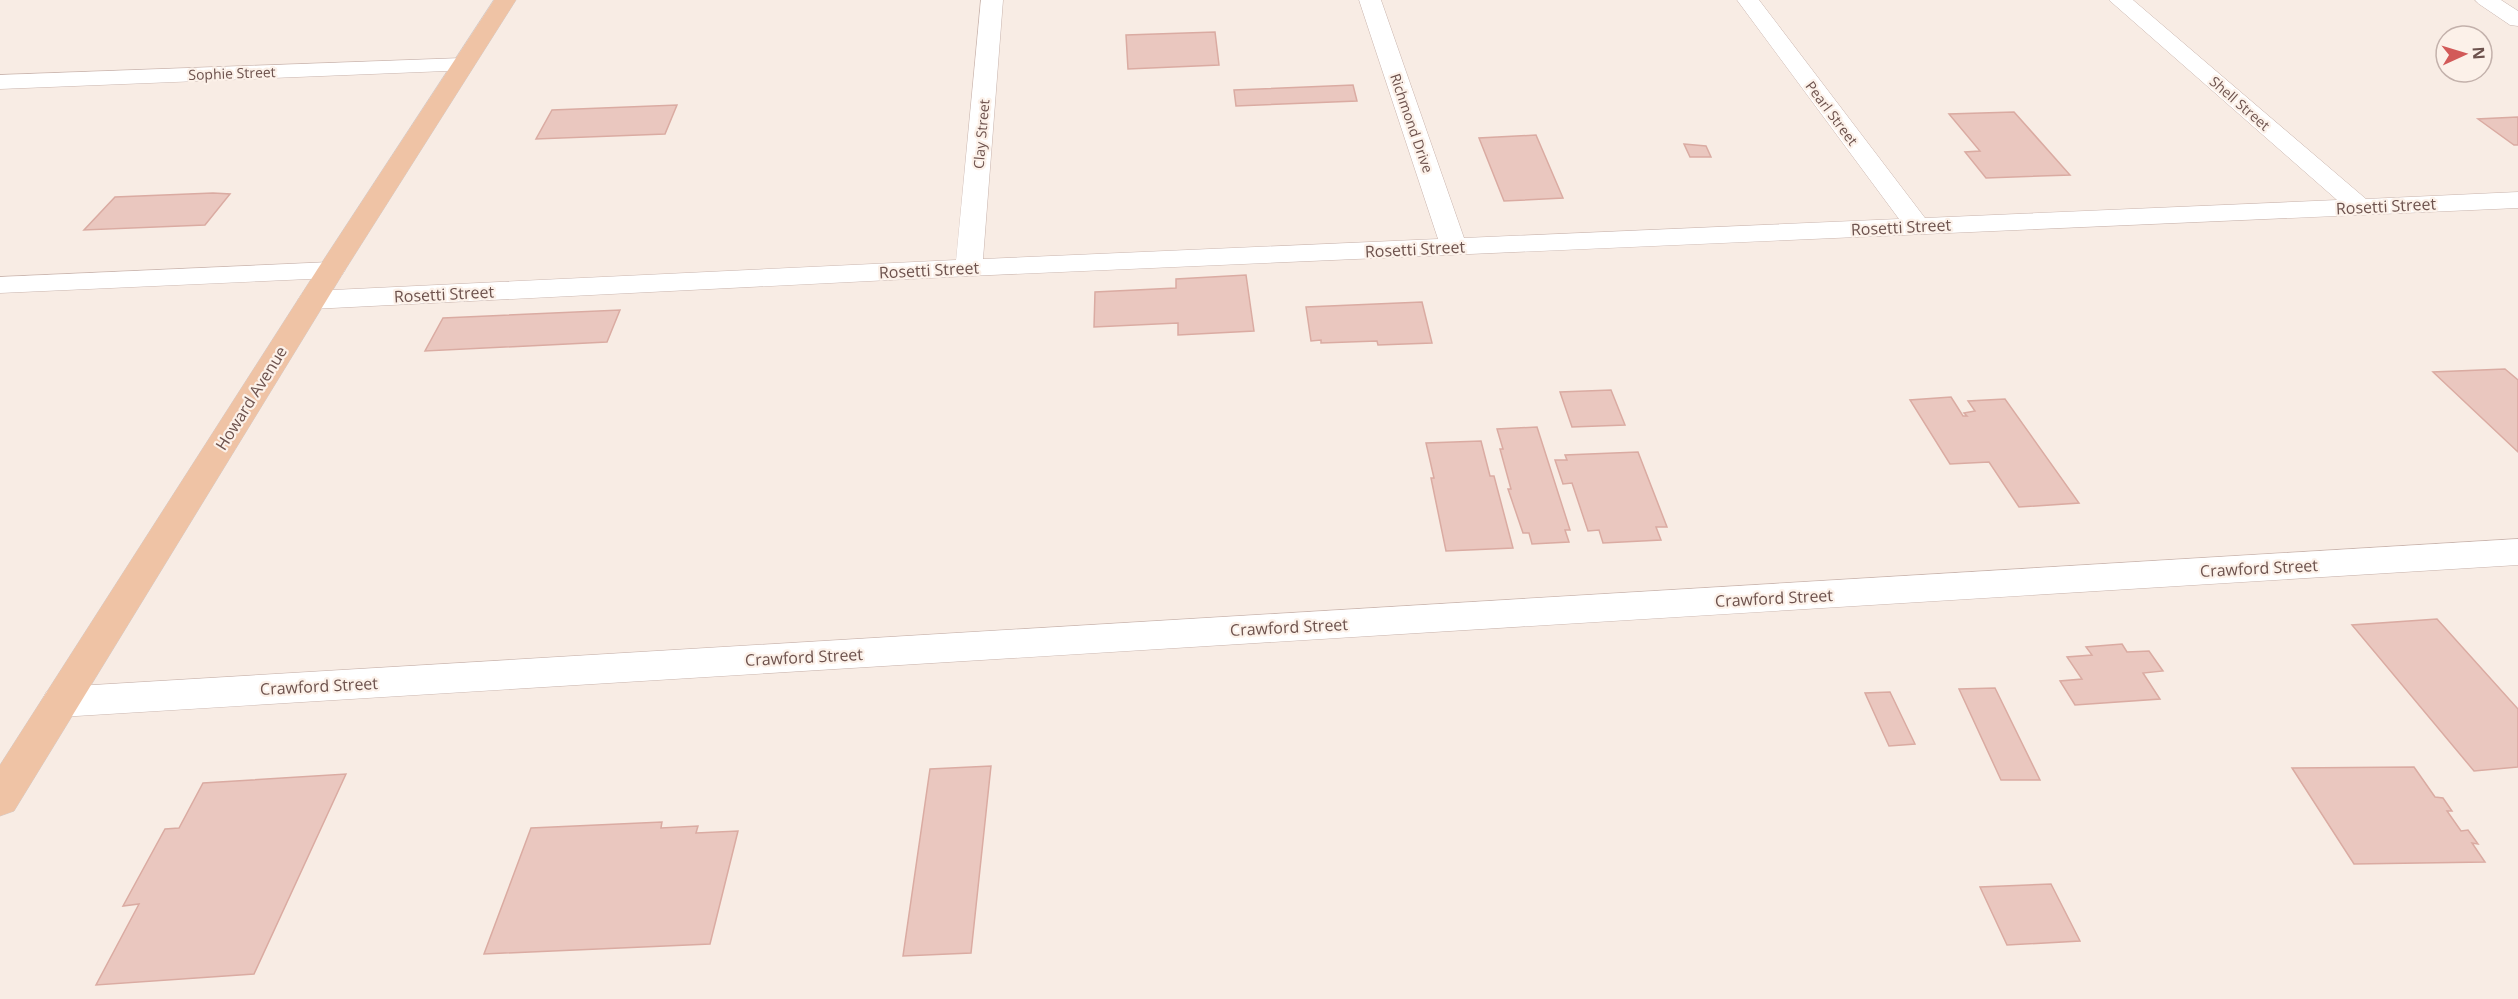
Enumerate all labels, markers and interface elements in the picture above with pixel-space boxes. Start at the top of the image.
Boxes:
north arrow [2434,24,2494,84]
text: N [2468,46,2490,60]
street label: Sophie Street [188,62,276,84]
street label: Richmond Drive [1386,71,1438,175]
street label: Shell Street [2206,72,2274,134]
street label: Pearl Street [1802,77,1862,149]
street label: Clay Street [968,98,994,170]
street label: Rosetti Street [2335,192,2437,220]
street label: Rosetti Street [1850,213,1952,241]
street label: Rosetti Street [1364,235,1466,263]
street label: Rosetti Street [878,256,980,284]
street label: Rosetti Street [393,280,495,308]
street label: Howard Avenue [210,342,292,454]
street label: Crawford Street [2199,554,2319,582]
street label: Crawford Street [1714,584,1834,612]
street label: Crawford Street [1229,613,1349,641]
street label: Crawford Street [744,643,864,671]
street label: Crawford Street [259,672,379,700]

